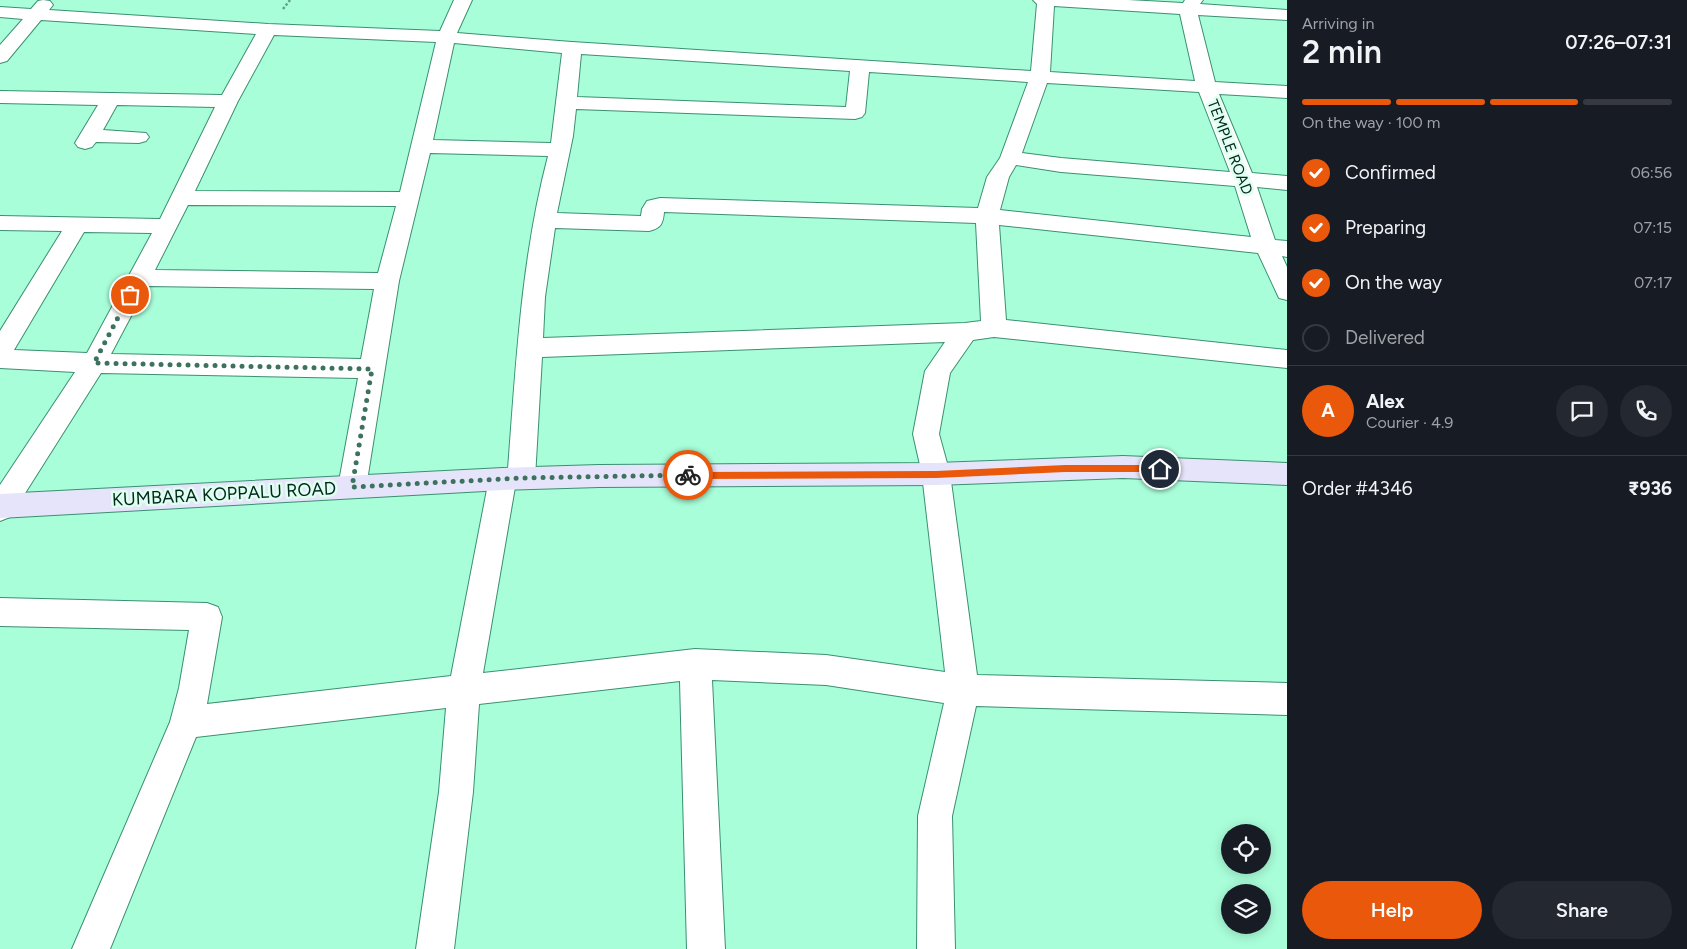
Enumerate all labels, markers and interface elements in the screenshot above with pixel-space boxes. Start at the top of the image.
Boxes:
text: Arriving in [1302,14,1374,33]
text: 07:26–07:31 [1565,31,1672,54]
text: 2 min [1302,33,1382,71]
street label: TEMPLE ROAD [1204,97,1256,197]
text: On the way · 100 m [1302,113,1440,132]
icon: check [1302,159,1330,187]
text: Confirmed [1345,161,1436,184]
text: 06:56 [1630,163,1672,182]
icon: check [1302,214,1330,242]
text: Preparing [1345,216,1426,239]
text: 07:15 [1633,218,1672,237]
icon: check [1302,269,1330,297]
text: On the way [1345,271,1442,294]
text: 07:17 [1634,273,1672,292]
pin [109,274,151,316]
icon: bag [116,281,144,309]
text: Delivered [1345,326,1425,349]
button: chat [1556,385,1608,437]
button: phone [1620,385,1672,437]
text: Alex [1366,390,1405,413]
text: A [1321,399,1335,422]
text: Courier · 4.9 [1366,413,1453,432]
pin [1139,448,1181,490]
courier [663,450,713,500]
icon: home [1146,455,1174,483]
icon: bike [674,461,702,489]
street label: KUMBARA KOPPALU ROAD [111,477,337,511]
text: Order #4346 [1302,477,1412,500]
text: ₹936 [1628,477,1672,500]
map controls [1221,824,1271,934]
button: locate [1221,824,1271,874]
button: Help [1302,881,1482,939]
button: Share [1492,881,1672,939]
button: layers [1221,884,1271,934]

